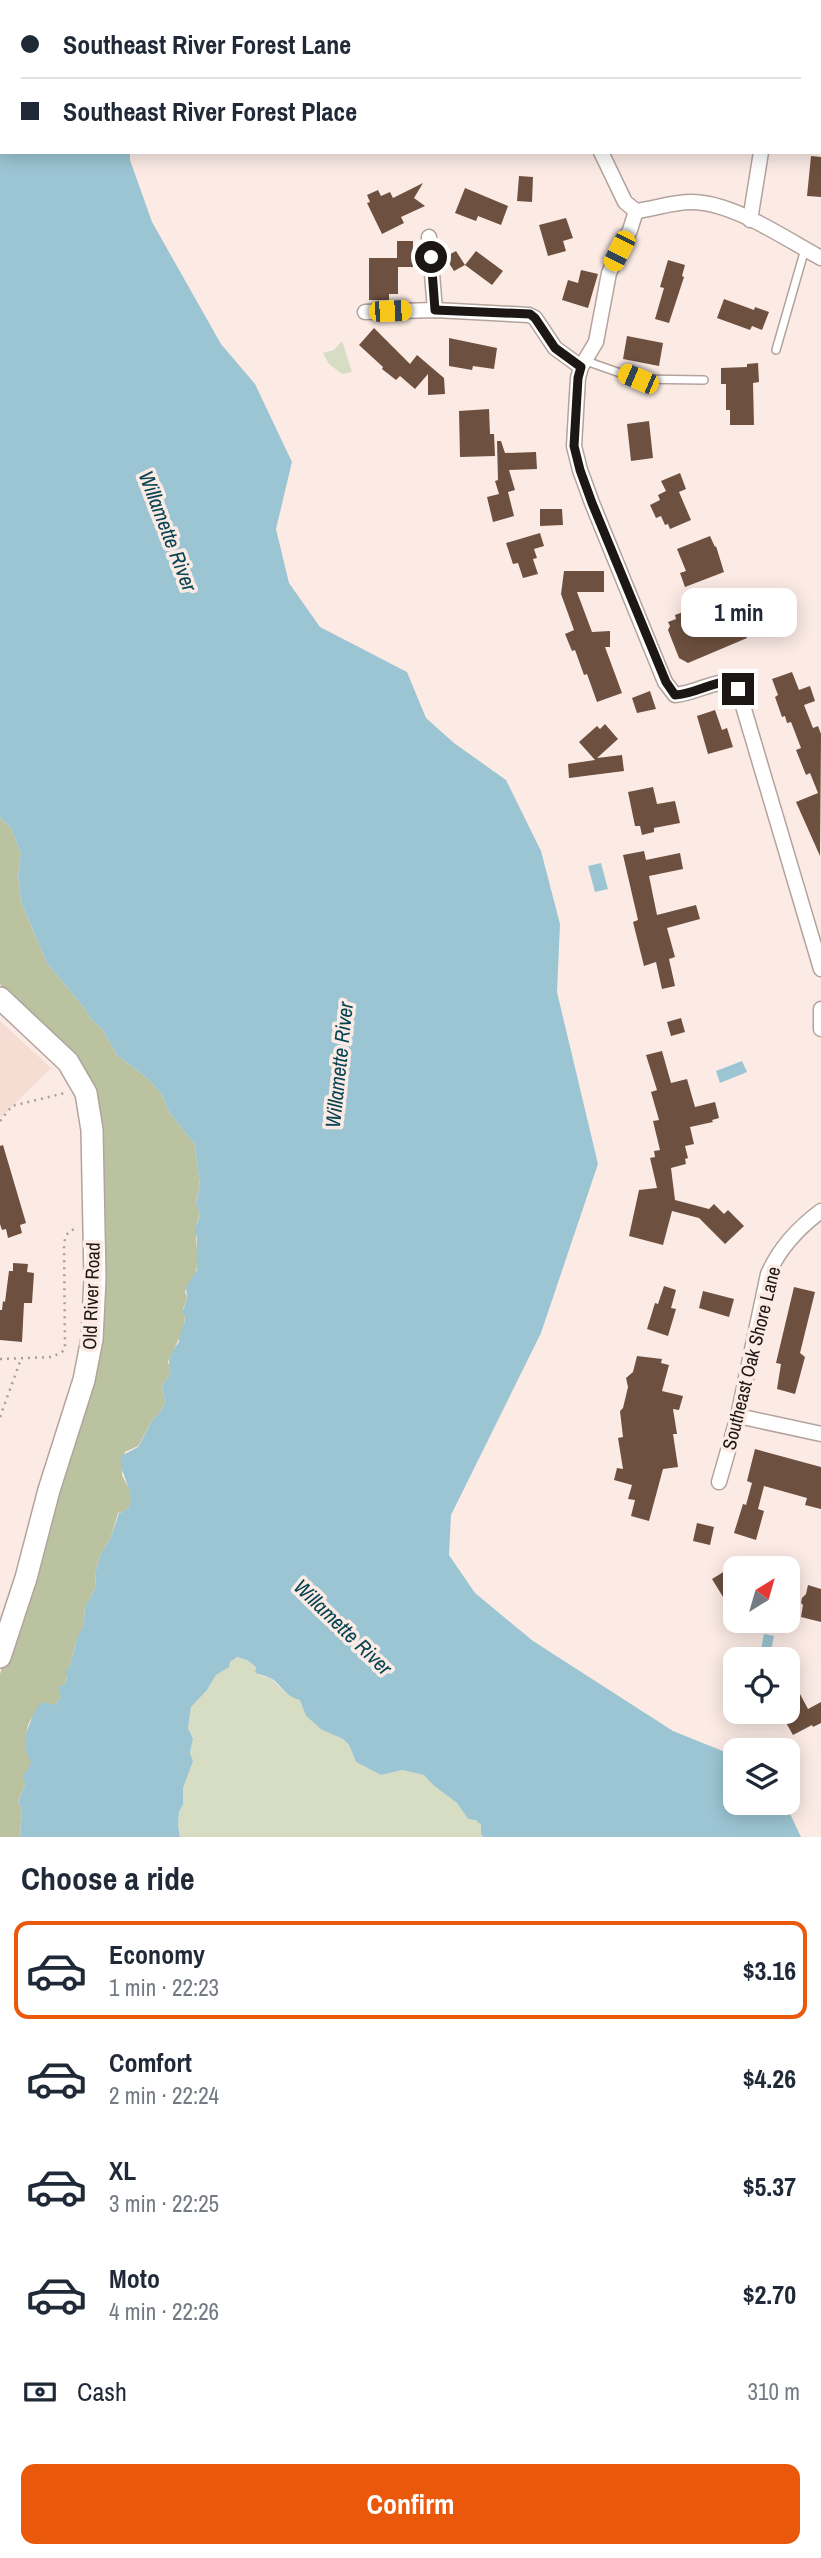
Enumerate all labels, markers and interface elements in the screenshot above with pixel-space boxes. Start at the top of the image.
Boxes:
text: Southeast River Forest Lane [63,27,351,62]
text: Southeast River Forest Place [63,94,357,129]
car [601,228,638,274]
route start [415,241,447,273]
car [369,300,412,322]
car [615,361,662,397]
water label: Willamette River [132,467,205,597]
callout: 1 min [680,588,796,636]
text: 1 min [714,597,764,628]
route end [722,673,754,705]
water label: Willamette River [318,999,360,1130]
street label: Old River Road [76,1242,106,1350]
street label: Southeast Oak Shore Lane [716,1264,786,1452]
north arrow [723,1556,800,1633]
map controls [723,1556,800,1815]
water label: Willamette River [287,1572,400,1682]
button: locate [723,1647,800,1724]
button: layers [723,1738,800,1815]
text: Choose a ride [21,1857,195,1900]
text: Economy [109,1937,205,1972]
icon: car [25,1939,88,2002]
text: $3.16 [743,1953,796,1988]
text: 1 min · 22:23 [109,1972,219,2003]
text: Comfort [109,2045,192,2080]
icon: car [25,2047,88,2110]
text: $4.26 [743,2061,796,2096]
text: 2 min · 22:24 [109,2080,219,2111]
text: XL [109,2153,136,2188]
icon: car [25,2155,88,2218]
text: $5.37 [743,2169,796,2204]
text: 3 min · 22:25 [109,2188,219,2219]
text: Moto [109,2261,160,2296]
icon: car [25,2263,88,2326]
text: $2.70 [743,2277,796,2312]
text: 4 min · 22:26 [109,2296,219,2327]
icon: cash [21,2373,59,2411]
text: Cash [77,2374,127,2409]
text: 310 m [748,2376,800,2407]
button: Confirm [21,2464,800,2544]

